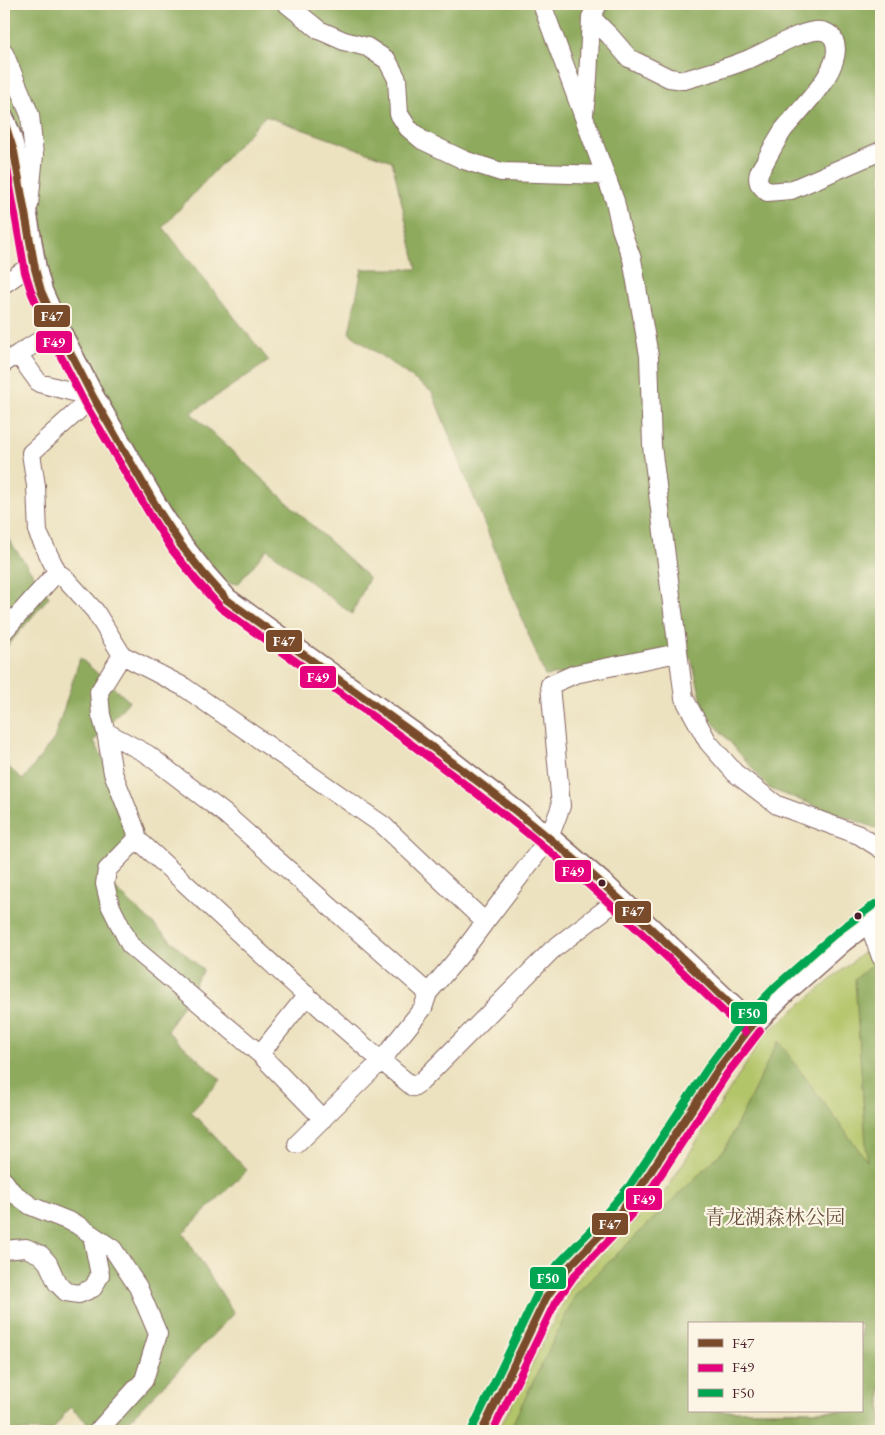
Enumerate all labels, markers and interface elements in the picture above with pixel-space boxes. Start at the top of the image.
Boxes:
line badge: F47 [33,304,71,328]
text: F47 [41,307,64,325]
line badge: F49 [35,330,73,354]
text: F49 [43,333,66,351]
line badge: F47 [265,629,303,653]
text: F47 [273,632,296,650]
line badge: F49 [299,665,337,689]
text: F49 [307,668,330,686]
line badge: F49 [554,859,592,883]
text: F49 [562,862,585,880]
unlabelled marker [597,878,607,888]
line badge: F47 [614,900,652,924]
text: F47 [622,902,645,920]
unlabelled marker [853,911,863,921]
line badge: F50 [730,1001,768,1025]
text: F50 [738,1004,761,1022]
line badge: F49 [625,1187,663,1211]
text: F49 [633,1190,656,1208]
park label: 青龙湖森林公园 [705,1204,845,1230]
line badge: F47 [591,1212,629,1236]
text: F47 [599,1215,622,1233]
line badge: F50 [529,1266,567,1290]
text: F50 [537,1269,560,1287]
legend [688,1322,862,1412]
text: F47 [732,1333,755,1352]
text: F49 [732,1357,754,1376]
text: F50 [732,1383,754,1402]

